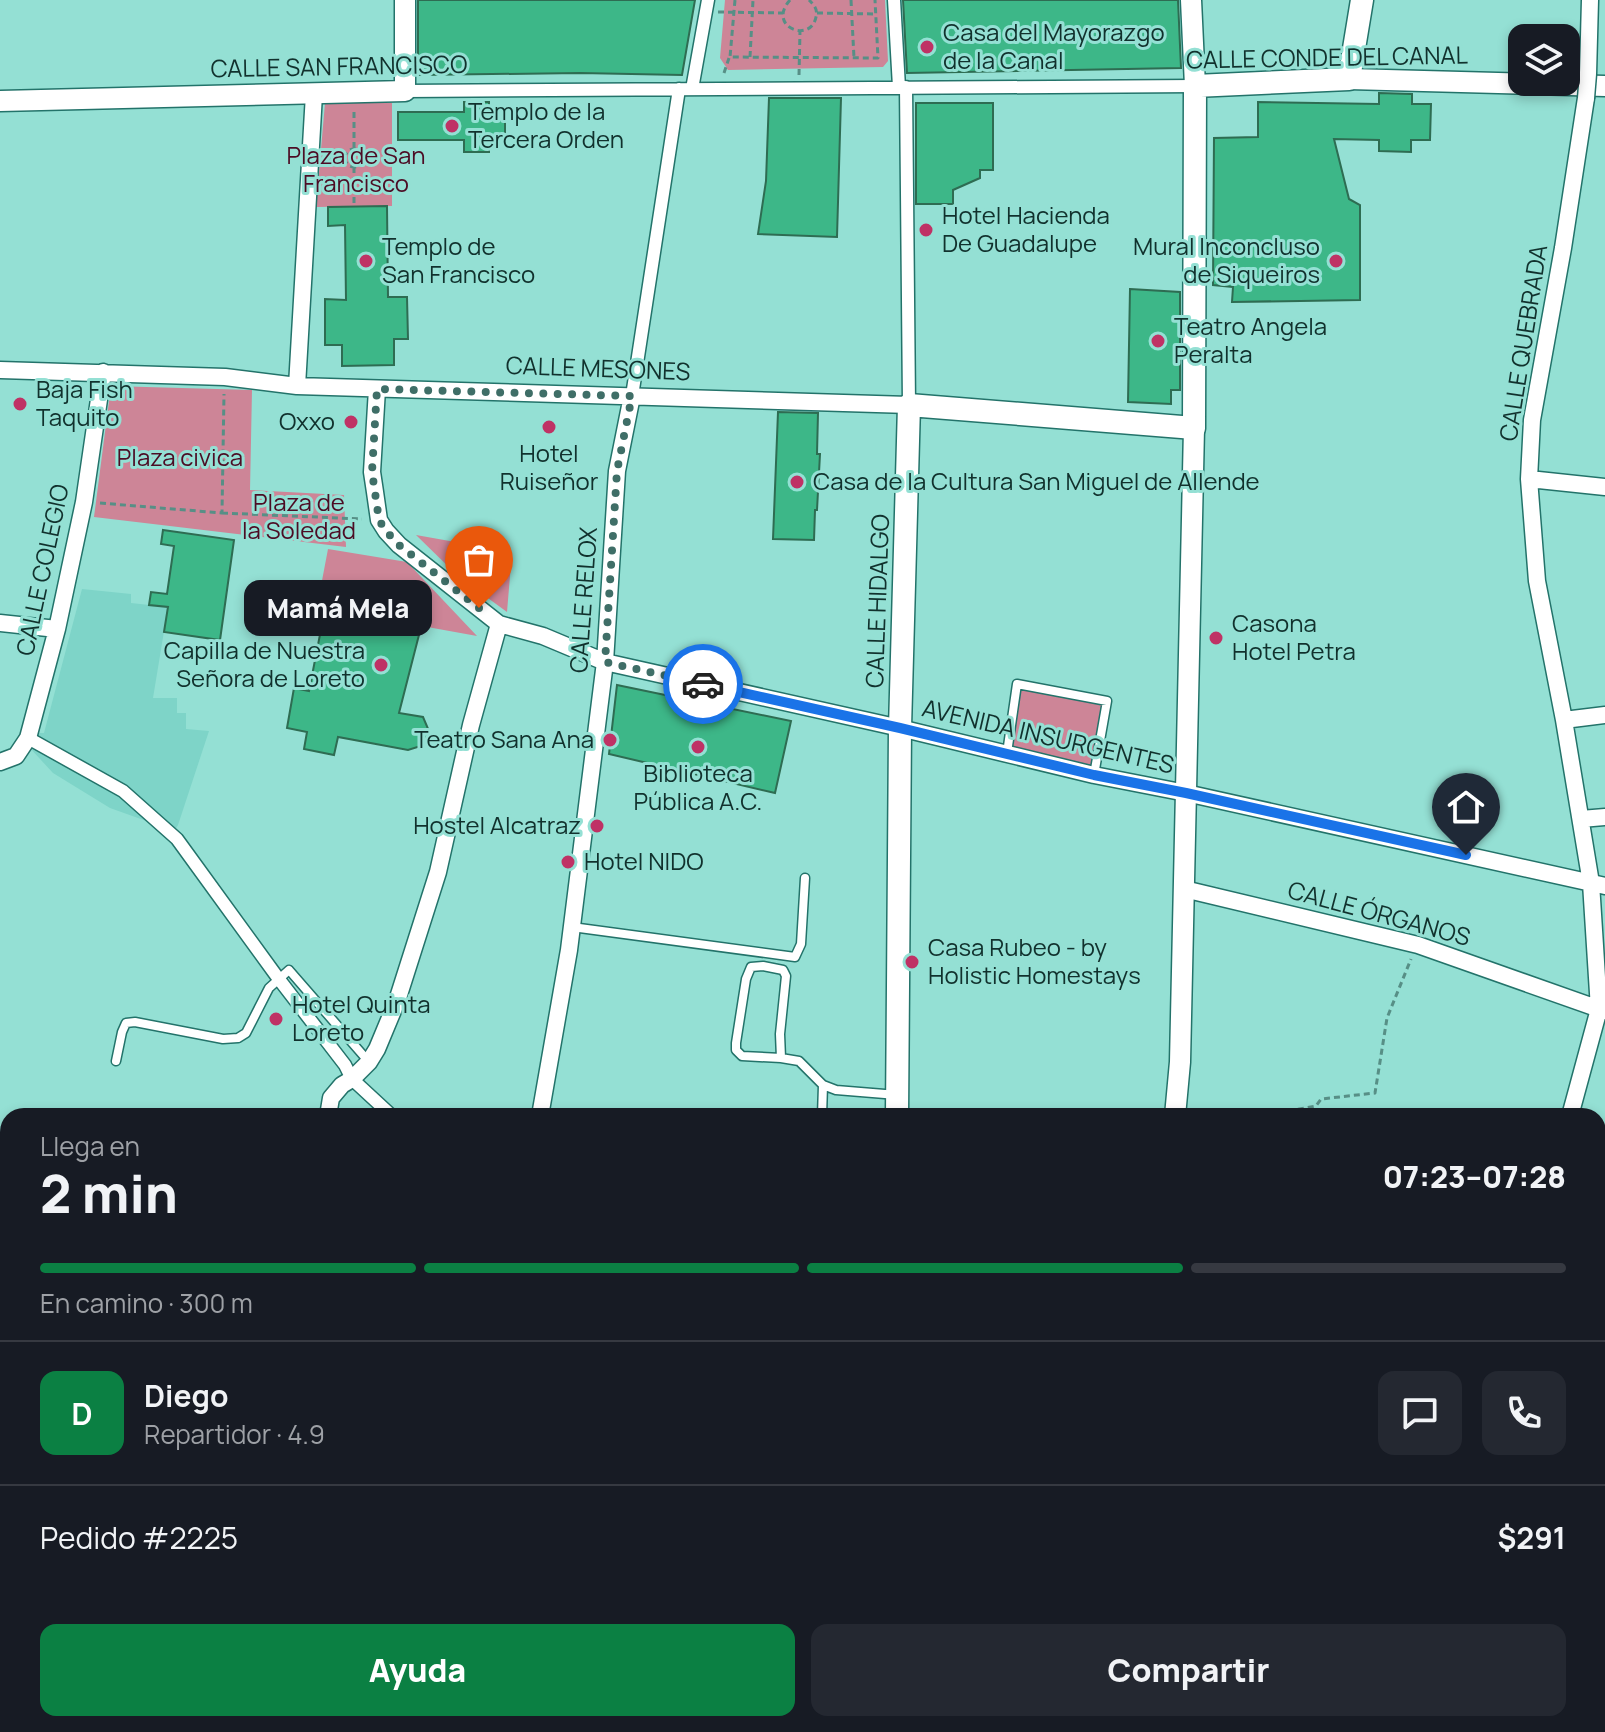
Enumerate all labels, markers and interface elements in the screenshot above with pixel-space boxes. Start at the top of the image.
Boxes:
place label: Casa del Mayorazgo de la Canal [943,15,1165,76]
map controls [1508,24,1580,96]
button: layers [1508,24,1580,96]
marker: Casa del Mayorazgo de la Canal [918,38,936,56]
street label: CALLE CONDE DEL CANAL [1186,38,1468,75]
street label: CALLE SAN FRANCISCO [210,47,468,84]
place label: Templo de la Tercera Orden [468,94,624,155]
marker: Templo de la Tercera Orden [443,117,461,135]
park label: Plaza de San Francisco [287,138,426,199]
place label: Hotel Hacienda De Guadalupe [942,198,1110,259]
marker: Hotel Hacienda De Guadalupe [917,221,935,239]
place label: Templo de San Francisco [382,229,535,290]
place label: Mural Inconcluso de Siqueiros [1133,229,1320,290]
street label: CALLE QUEBRADA [1491,242,1554,443]
marker: Templo de San Francisco [357,252,375,270]
marker: Mural Inconcluso de Siqueiros [1327,252,1345,270]
place label: Teatro Angela Peralta [1174,309,1327,370]
marker: Teatro Angela Peralta [1149,332,1167,350]
street label: CALLE MESONES [505,348,691,387]
place label: Baja Fish Taquito [36,372,133,433]
marker: Baja Fish Taquito [11,395,29,413]
place label: Oxxo [279,404,335,437]
marker: Oxxo [342,413,360,431]
marker: Hotel Ruiseñor [540,418,558,436]
place label: Hotel Ruiseñor [500,436,599,497]
park label: Plaza civica [117,440,243,473]
place label: Casa de la Cultura San Miguel de Allende [813,464,1260,497]
marker: Casa de la Cultura San Miguel de Allende [788,473,806,491]
street label: CALLE COLEGIO [7,481,76,658]
park label: Plaza de la Soledad [242,485,356,546]
street label: CALLE HIDALGO [857,514,896,688]
street label: CALLE RELOX [561,525,604,674]
pin [445,526,513,608]
icon: bag [457,538,501,582]
callout: Mamá Mela [243,580,431,636]
text: Mamá Mela [267,590,409,626]
place label: Casona Hotel Petra [1232,606,1356,667]
marker: Casona Hotel Petra [1207,629,1225,647]
place label: Capilla de Nuestra Señora de Loreto [164,633,365,694]
courier [663,644,743,724]
marker: Capilla de Nuestra Señora de Loreto [372,656,390,674]
icon: car [681,662,725,706]
street label: AVENIDA INSURGENTES [919,691,1177,781]
place label: Teatro Sana Ana [414,722,594,755]
marker: Teatro Sana Ana [601,731,619,749]
marker: Biblioteca Pública A.C. [689,738,707,756]
place label: Biblioteca Pública A.C. [634,756,762,817]
pin [1432,773,1500,855]
icon: home [1444,785,1488,829]
place label: Hostel Alcatraz [413,808,581,841]
marker: Hostel Alcatraz [588,817,606,835]
place label: Hotel NIDO [584,844,704,877]
marker: Hotel NIDO [559,853,577,871]
street label: CALLE ÓRGANOS [1285,872,1474,953]
place label: Casa Rubeo - by Holistic Homestays [928,930,1141,991]
marker: Casa Rubeo - by Holistic Homestays [903,953,921,971]
place label: Hotel Quinta Loreto [292,987,431,1048]
marker: Hotel Quinta Loreto [267,1010,285,1028]
text: Llega en [40,1128,140,1164]
text: 07:23–07:28 [1383,1156,1566,1197]
text: 2 min [40,1158,178,1229]
text: En camino · 300 m [40,1285,253,1321]
button: chat [1378,1371,1462,1455]
button: phone [1482,1371,1566,1455]
text: Diego [144,1375,229,1416]
text: D [71,1393,93,1434]
text: Repartidor · 4.9 [144,1416,325,1452]
text: Pedido #2225 [40,1517,238,1558]
text: $291 [1498,1517,1566,1558]
button: Ayuda [40,1624,795,1716]
button: Compartir [811,1624,1566,1716]

